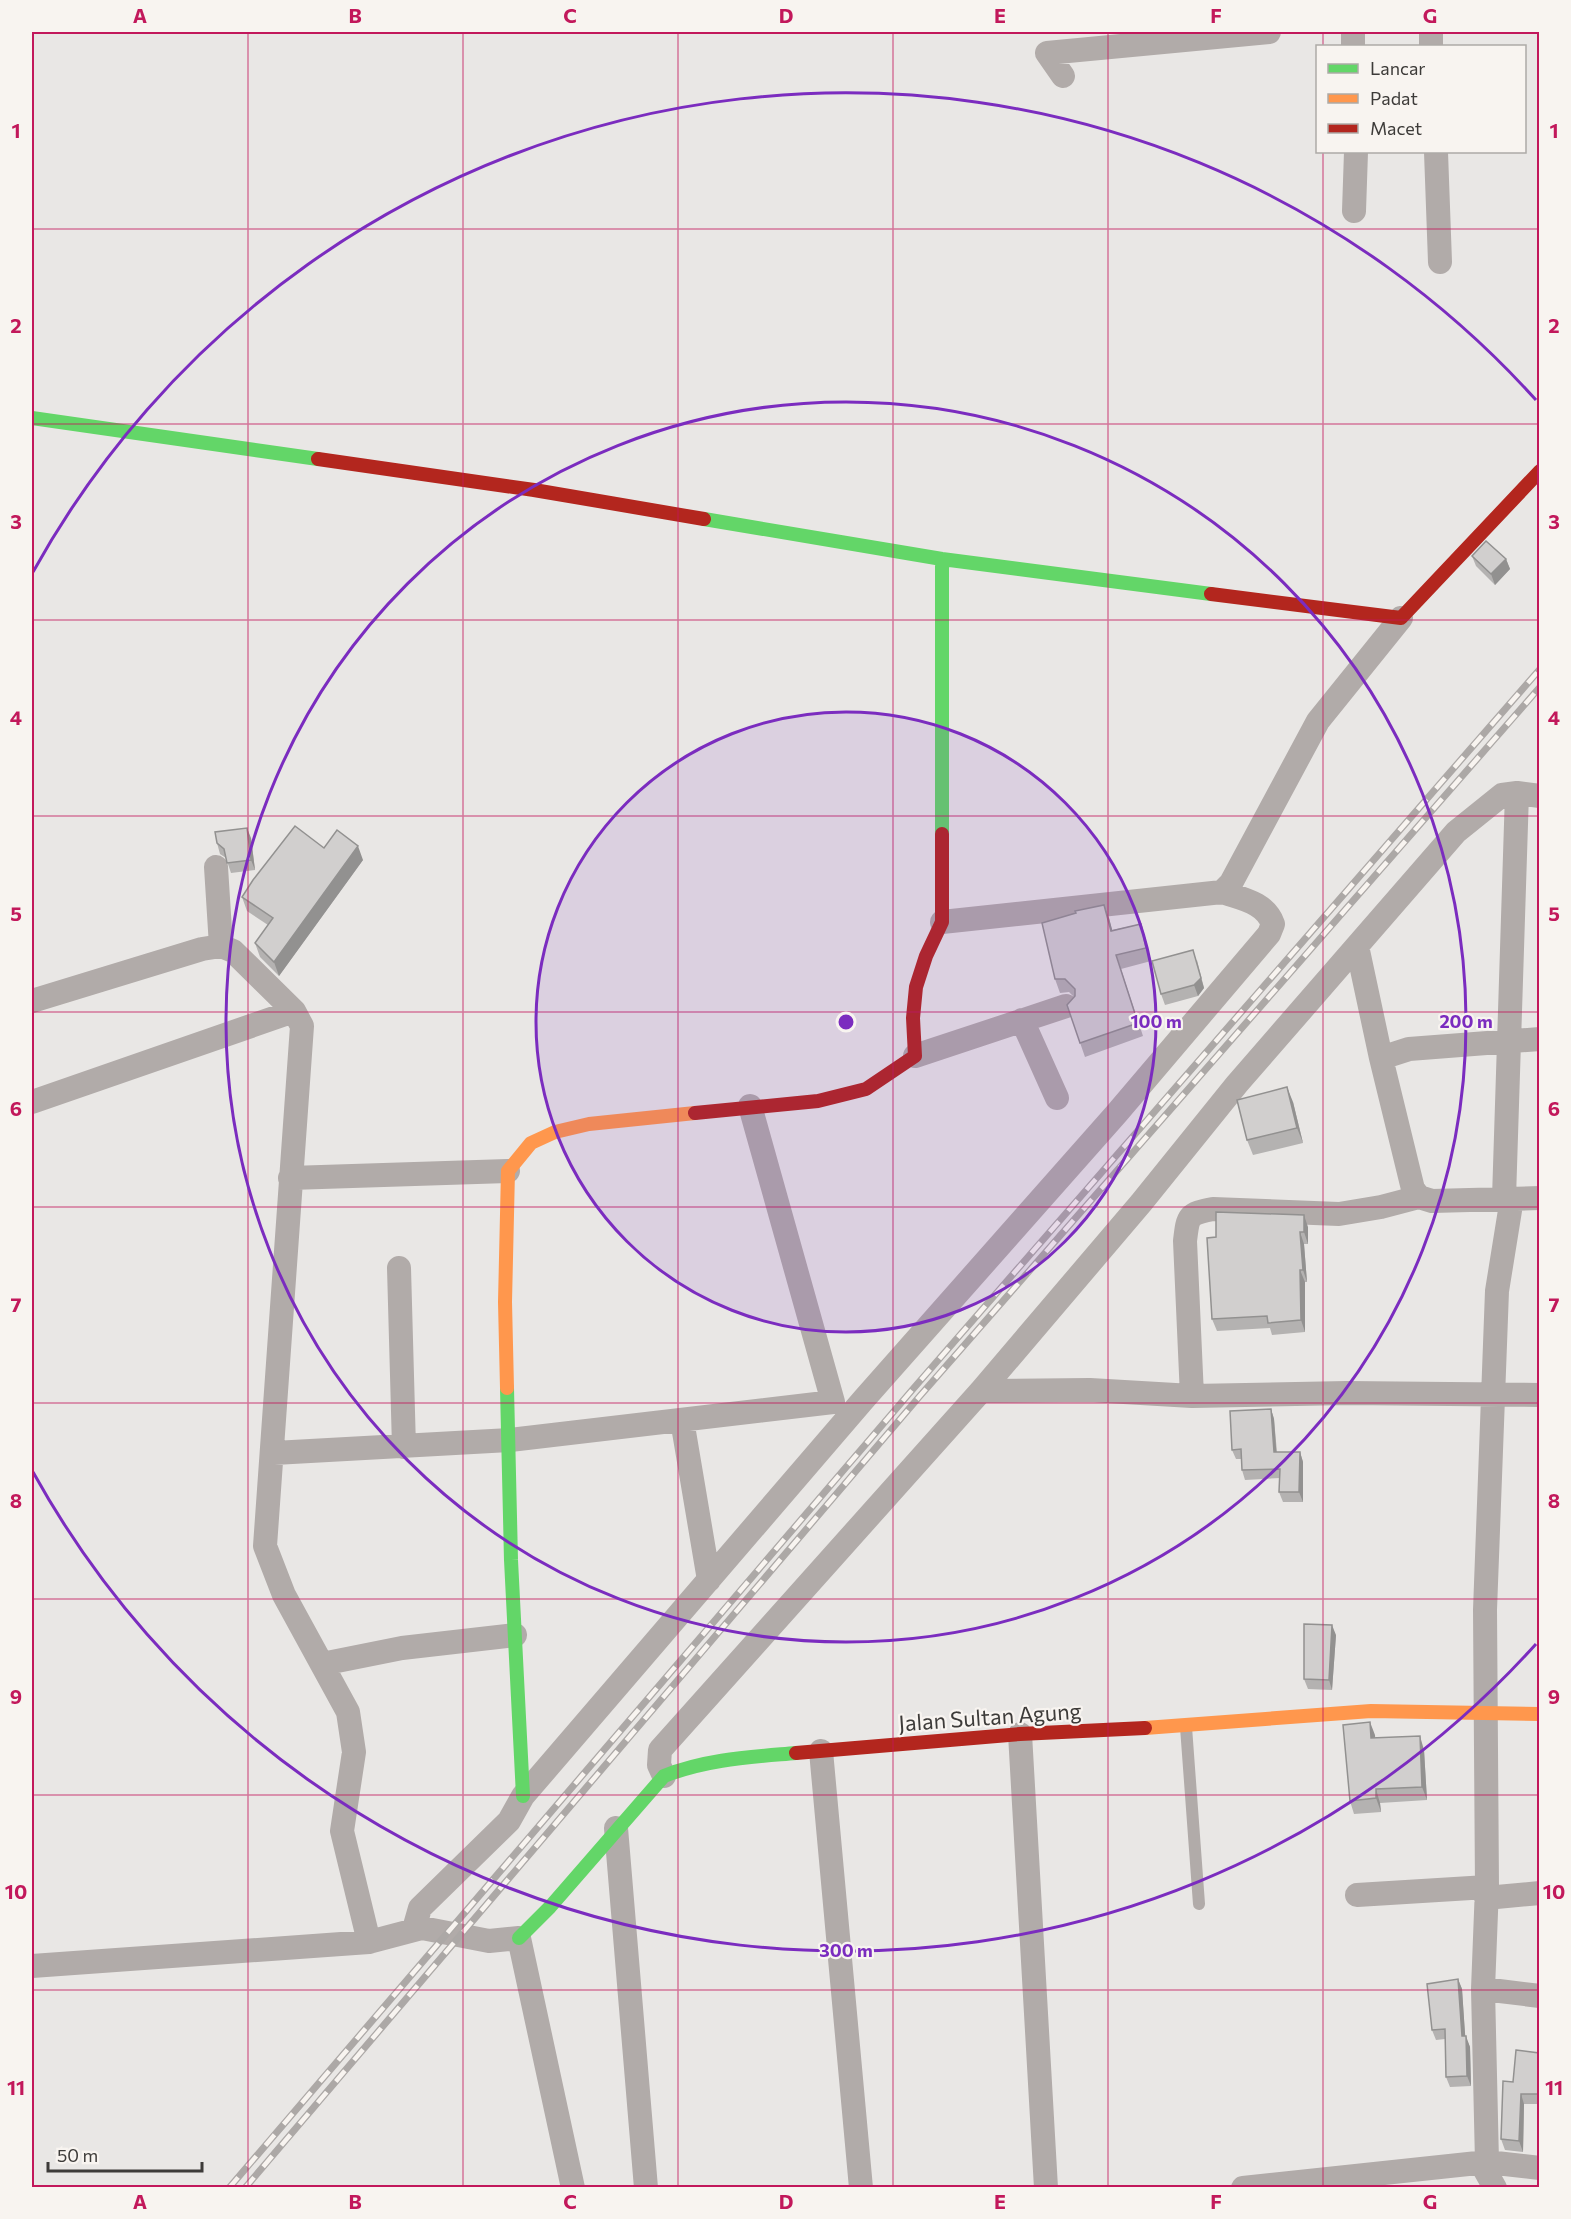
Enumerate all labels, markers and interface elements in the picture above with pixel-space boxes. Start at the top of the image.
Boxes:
text: A [133,3,147,27]
text: B [348,3,362,27]
text: C [563,3,577,27]
text: D [779,3,793,27]
text: E [994,3,1006,27]
text: F [1210,3,1222,27]
text: G [1423,3,1437,27]
legend [1316,45,1526,153]
text: Lancar [1370,57,1426,79]
text: Padat [1370,87,1418,109]
text: Macet [1370,117,1422,139]
text: 1 [11,118,21,142]
text: 1 [1549,118,1559,142]
text: 2 [10,313,22,337]
text: 2 [1548,313,1560,337]
text: 3 [10,509,22,533]
text: 3 [1548,509,1560,533]
text: 4 [10,705,22,729]
text: 4 [1548,705,1560,729]
text: 5 [10,901,22,925]
text: 5 [1548,901,1560,925]
text: 100 m [1130,1010,1182,1032]
text: 200 m [1439,1010,1493,1032]
centre of rings [836,1012,856,1032]
text: 6 [10,1096,22,1120]
text: 6 [1548,1096,1560,1120]
text: 7 [11,1292,22,1316]
text: 7 [1549,1292,1560,1316]
text: 8 [10,1488,22,1512]
text: 8 [1548,1488,1560,1512]
text: 9 [10,1684,22,1708]
text: 9 [1548,1684,1560,1708]
street label: Jalan Sultan Agung [898,1697,1082,1736]
text: 10 [5,1879,27,1903]
text: 10 [1543,1879,1565,1903]
text: 300 m [819,1939,873,1961]
text: 11 [7,2075,25,2099]
text: 11 [1545,2075,1563,2099]
scale bar [48,2135,202,2173]
text: 50 m [57,2144,98,2166]
text: A [133,2189,147,2213]
text: B [348,2189,362,2213]
text: C [563,2189,577,2213]
text: D [779,2189,793,2213]
text: E [994,2189,1006,2213]
text: F [1210,2189,1222,2213]
text: G [1423,2189,1437,2213]

